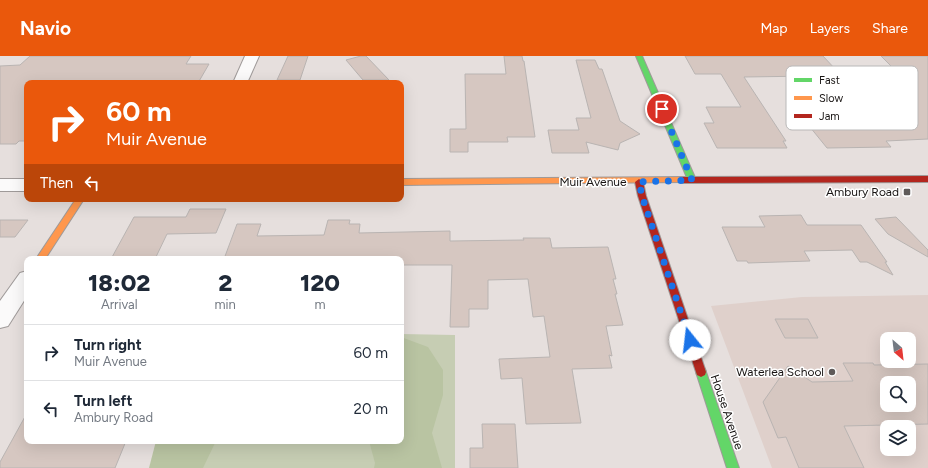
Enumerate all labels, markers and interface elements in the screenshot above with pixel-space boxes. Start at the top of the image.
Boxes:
text: Navio [20,17,71,40]
text: Map [760,20,788,37]
text: Layers [810,20,850,37]
text: Share [872,20,908,37]
legend [786,66,918,130]
text: Fast [819,74,840,87]
pin [645,92,679,126]
text: Slow [819,92,843,105]
text: 60 m [106,94,171,128]
icon: right [40,96,92,148]
icon: arrive [651,98,673,120]
text: Jam [819,110,840,123]
text: Muir Avenue [106,128,207,150]
icon: left [81,172,103,194]
text: Then [40,174,73,192]
street label: Muir Avenue [559,175,627,189]
place label: Ambury Road [826,185,899,199]
marker: Ambury Road [902,187,912,197]
text: 18:02 [88,268,150,297]
text: 2 [218,268,232,297]
text: 120 [300,268,340,297]
text: Arrival [101,297,138,312]
text: min [215,297,236,312]
text: m [314,297,325,312]
position arrow [669,319,711,361]
north arrow [880,332,916,368]
map controls [880,332,916,456]
text: Turn right [74,336,142,354]
icon: right [40,342,62,364]
text: 60 m [353,344,388,362]
text: Muir Avenue [74,354,147,369]
place label: Waterlea School [736,365,824,379]
marker: Waterlea School [827,367,837,377]
street label: House Avenue [708,373,747,452]
button: search [880,376,916,412]
text: Turn left [74,392,132,410]
icon: left [40,398,62,420]
text: 20 m [354,400,388,418]
text: Ambury Road [74,410,153,425]
button: layers [880,420,916,456]

